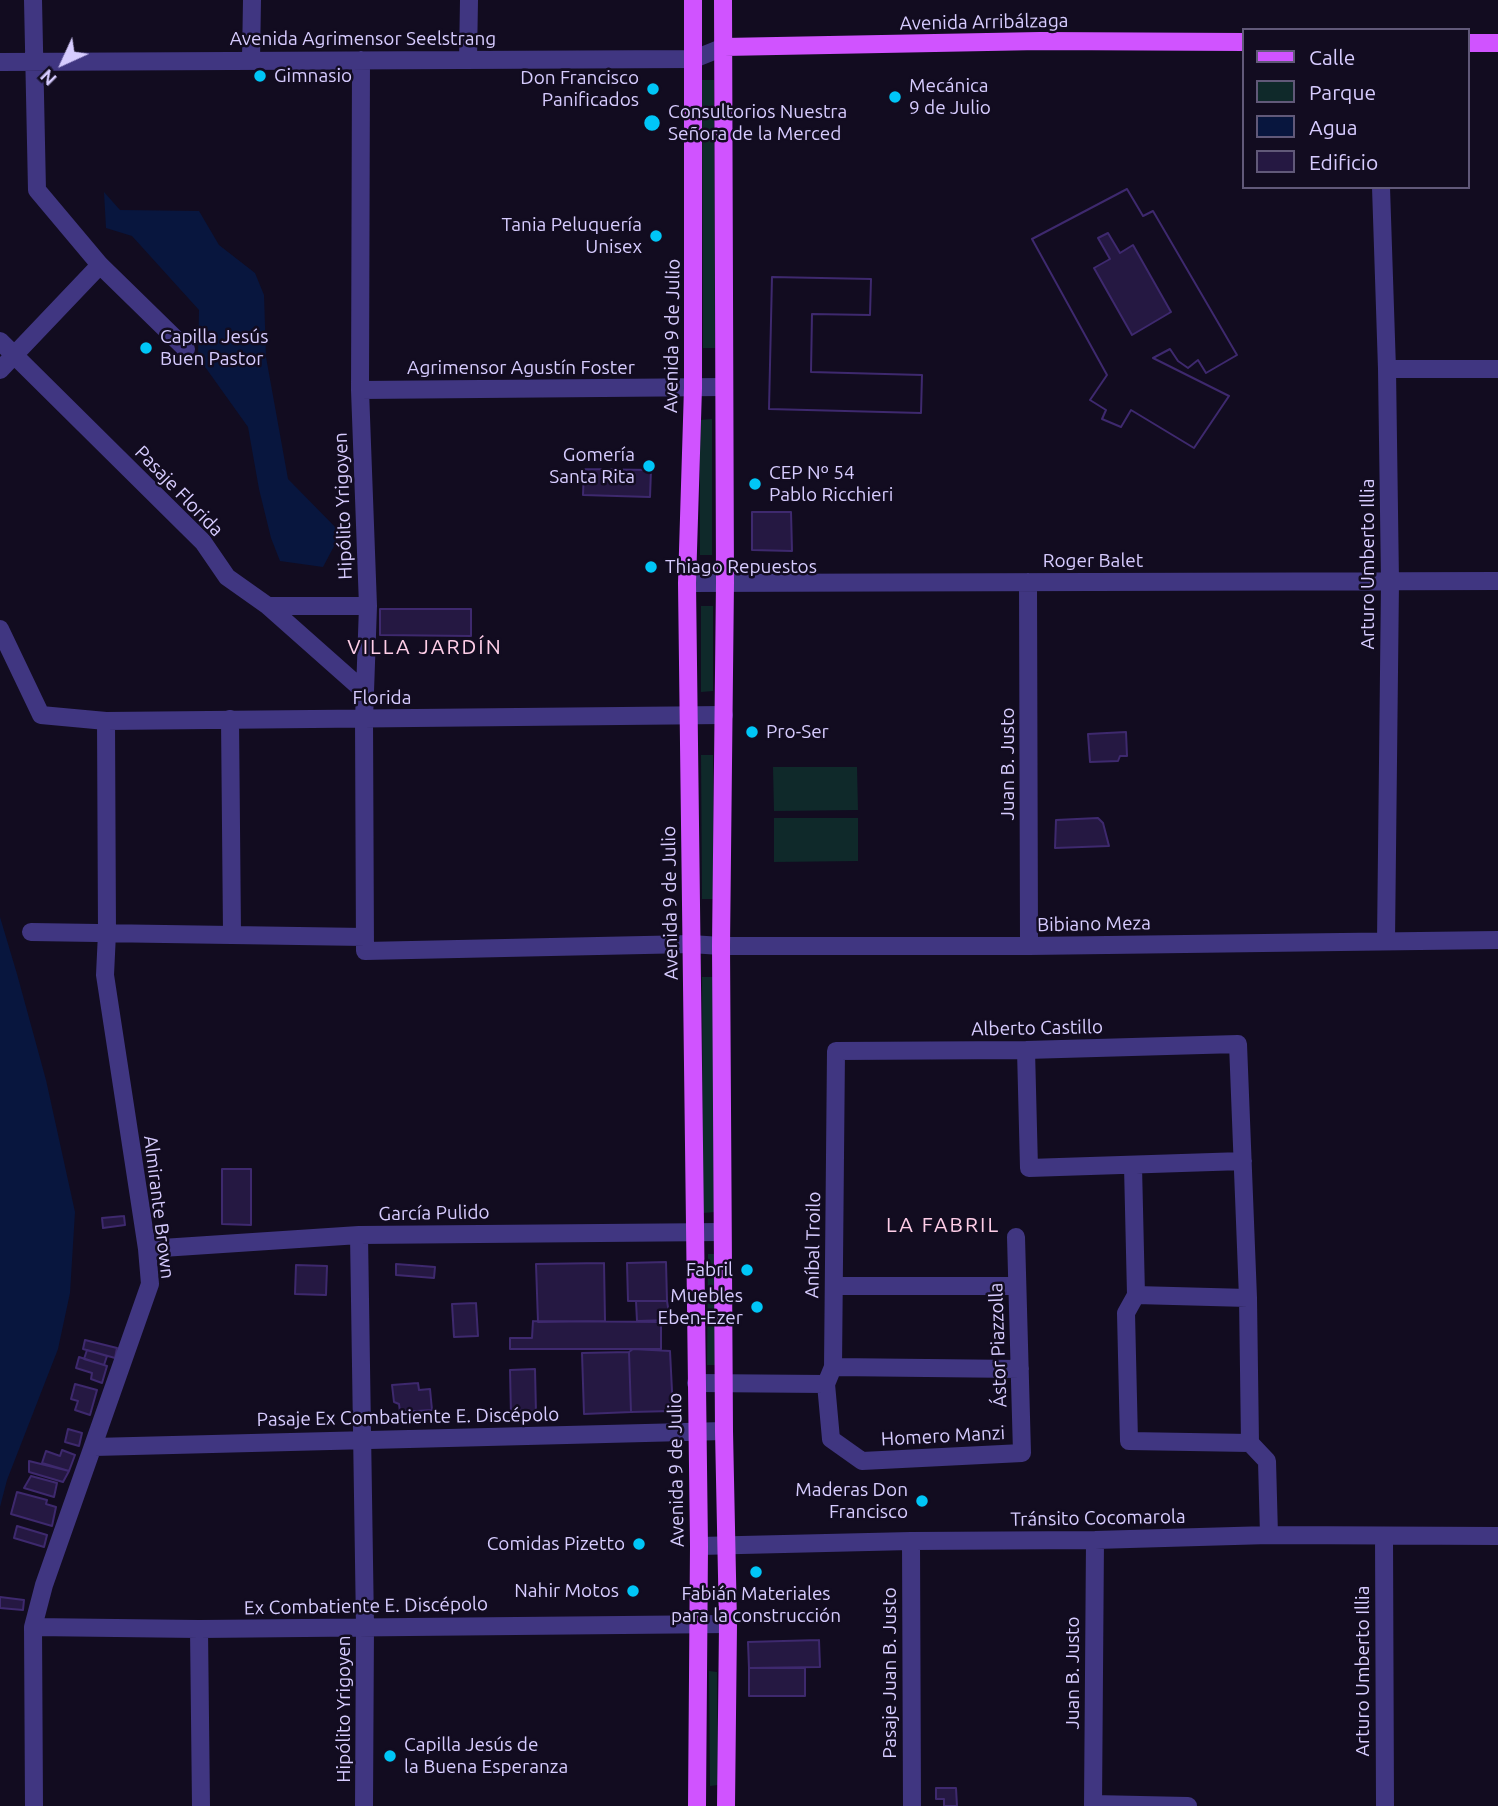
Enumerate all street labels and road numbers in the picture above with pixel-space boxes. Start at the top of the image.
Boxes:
street label: Avenida Arribálzaga [899,9,1069,35]
street label: Avenida Agrimensor Seelstrang [230,28,496,50]
street label: Avenida 9 de Julio [659,259,685,413]
street label: Agrimensor Agustín Foster [407,357,635,379]
street label: Hipólito Yrigoyen [329,432,357,580]
street label: Pasaje Florida [130,441,228,541]
street label: Arturo Umberto Illia [1357,479,1379,649]
street label: Roger Balet [1043,550,1143,572]
street label: Florida [353,687,411,709]
street label: Juan B. Justo [997,707,1019,821]
street label: Avenida 9 de Julio [657,826,683,980]
street label: Bibiano Meza [1037,912,1151,936]
street label: Alberto Castillo [971,1015,1103,1041]
street label: Almirante Brown [139,1134,179,1280]
street label: Aníbal Troilo [801,1191,825,1299]
street label: García Pulido [378,1201,490,1225]
street label: Ástor Piazzolla [984,1282,1012,1408]
street label: Avenida 9 de Julio [663,1393,689,1547]
street label: Pasaje Ex Combatiente E. Discépolo [256,1403,560,1431]
street label: Homero Manzi [880,1421,1006,1451]
street label: Tránsito Cocomarola [1010,1505,1186,1531]
street label: Arturo Umberto Illia [1352,1586,1374,1756]
street label: Pasaje Juan B. Justo [879,1587,901,1759]
street label: Ex Combatiente E. Discépolo [244,1592,488,1620]
street label: Juan B. Justo [1062,1616,1084,1730]
street label: Hipólito Yrigoyen [333,1635,355,1783]

